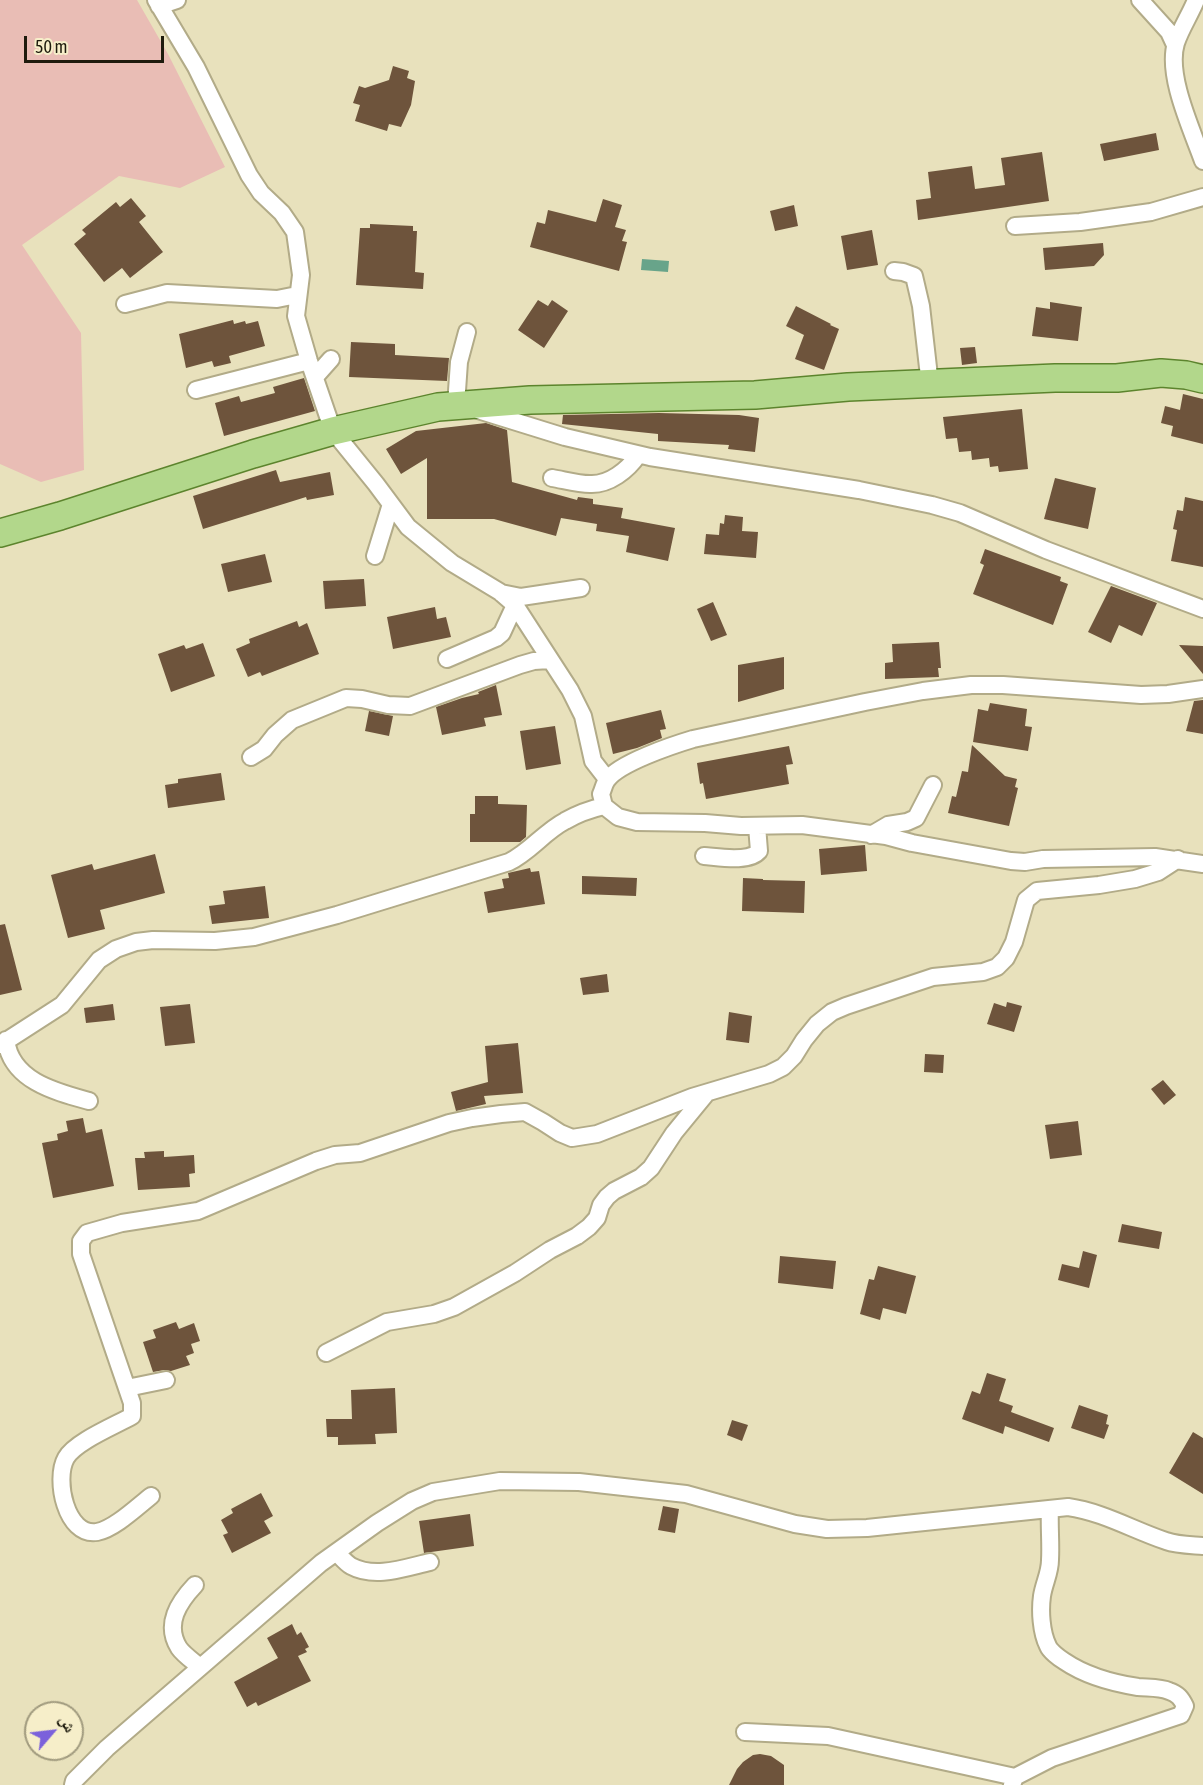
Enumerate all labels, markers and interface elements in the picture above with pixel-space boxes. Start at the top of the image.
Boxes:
scale bar [27,24,166,62]
text: 50 m [35,36,67,57]
north arrow [24,1701,84,1761]
text: ش [56,1712,80,1735]

